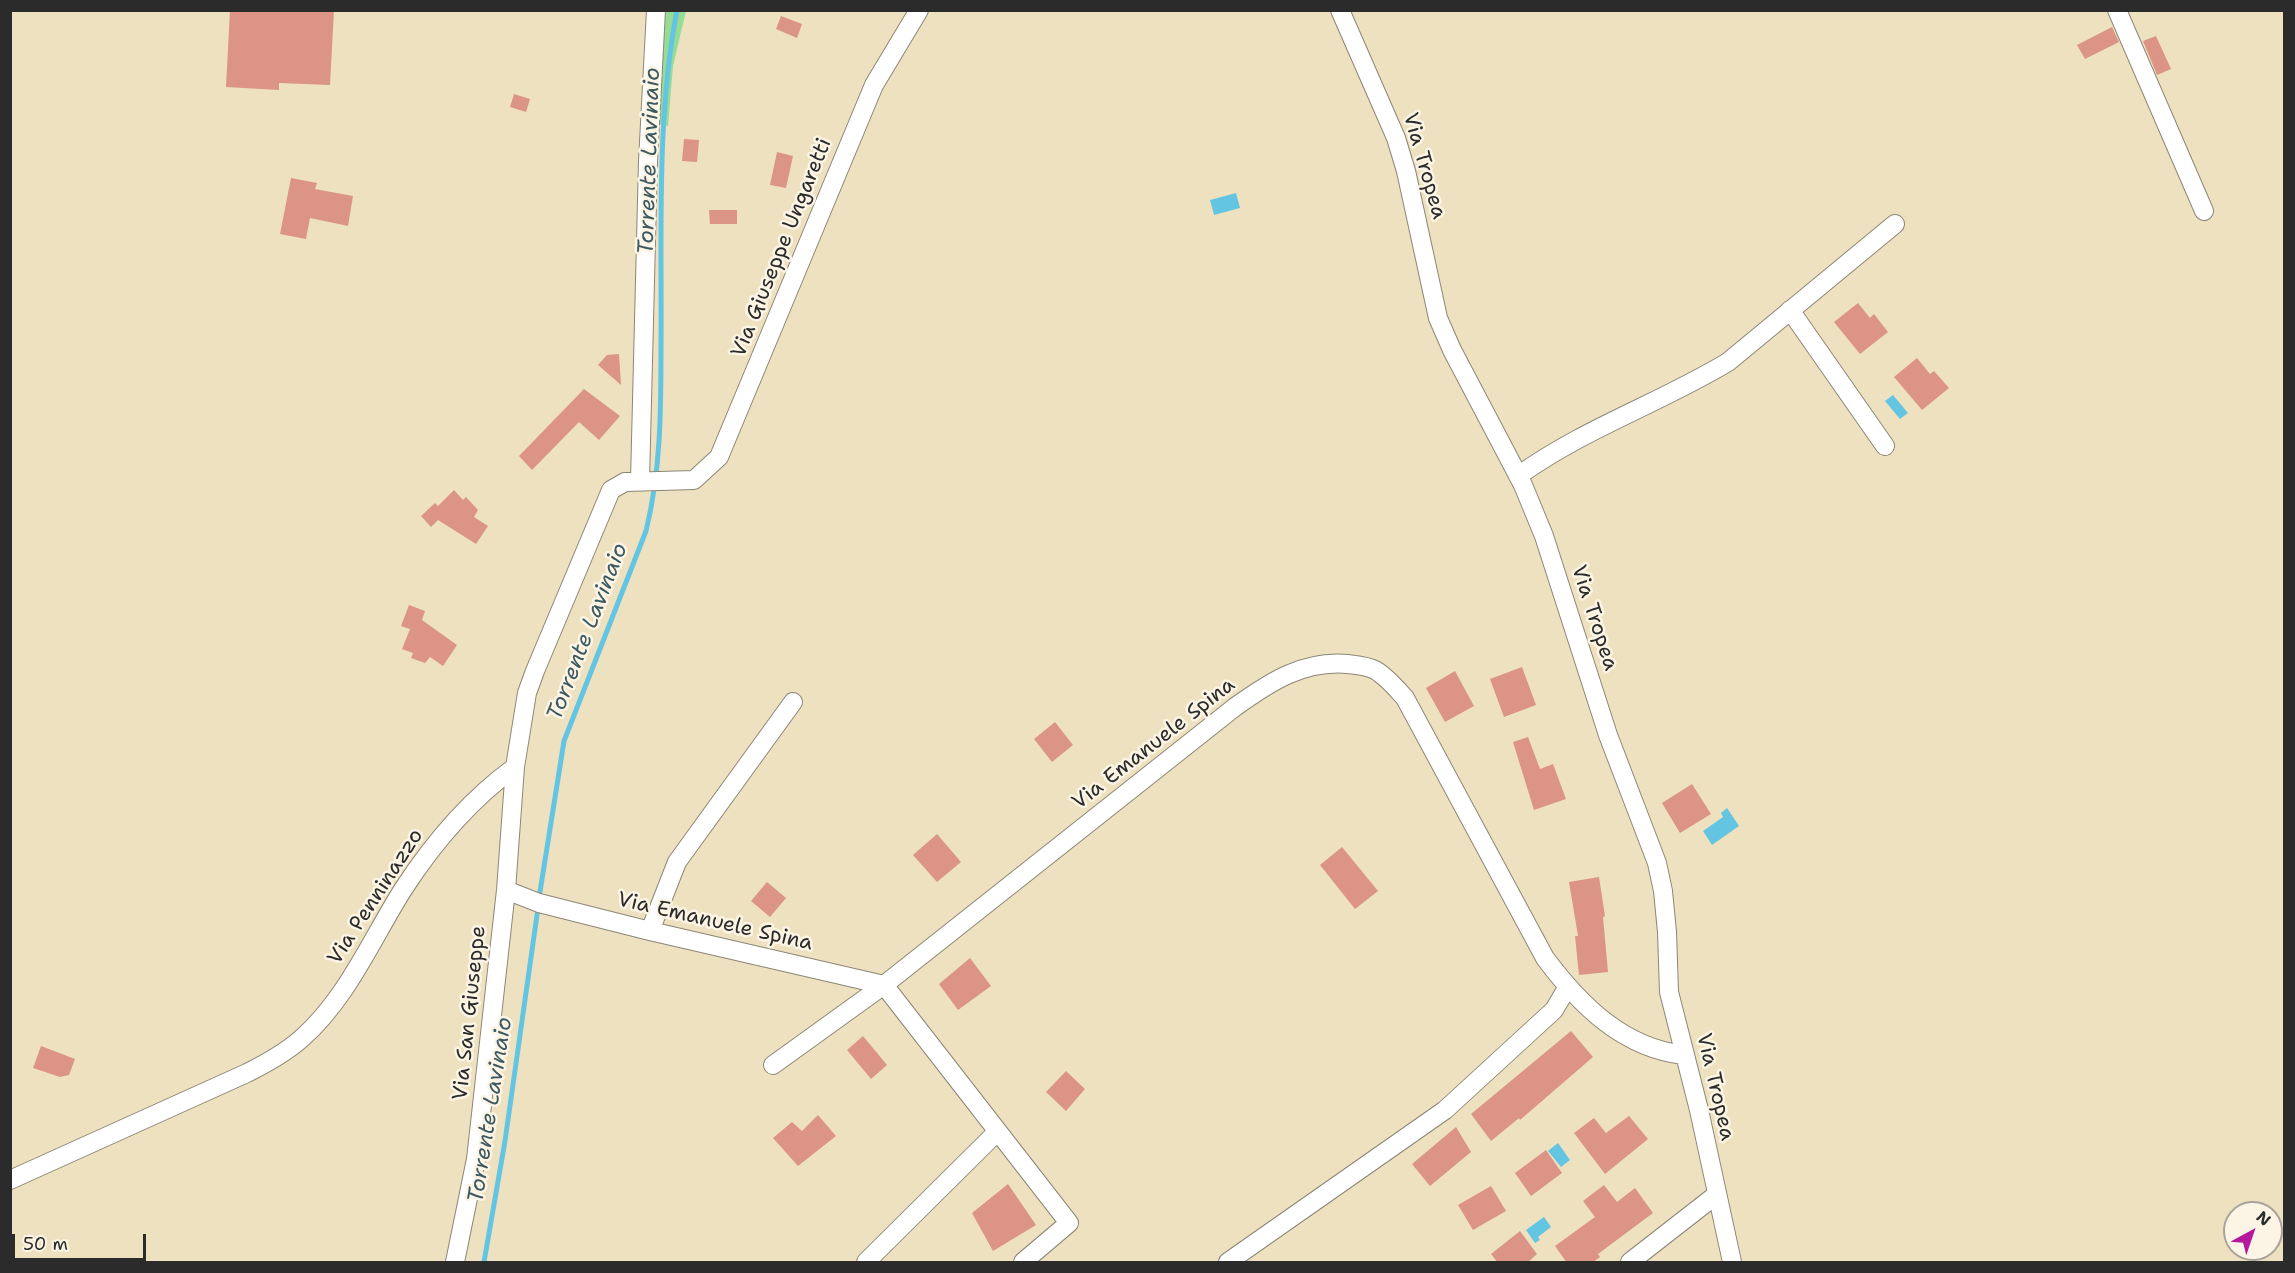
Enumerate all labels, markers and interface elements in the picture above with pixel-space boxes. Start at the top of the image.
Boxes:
water label: Torrente Lavinaio [634,67,666,255]
street label: Via Tropea [1397,110,1451,222]
street label: Via Giuseppe Ungaretti [726,135,838,361]
water label: Torrente Lavinaio [542,540,634,724]
street label: Via Tropea [1565,562,1623,674]
street label: Via Emanuele Spina [1068,673,1240,815]
street label: Via Penninazzo [323,824,429,970]
street label: Via Emanuele Spina [615,887,815,957]
street label: Via San Giuseppe [448,924,492,1102]
water label: Torrente Lavinaio [463,1015,519,1205]
street label: Via Tropea [1690,1031,1740,1143]
north arrow [2223,1201,2283,1261]
text: N [2252,1206,2275,1230]
scale bar [15,1222,148,1260]
text: 50 m [23,1232,68,1256]

